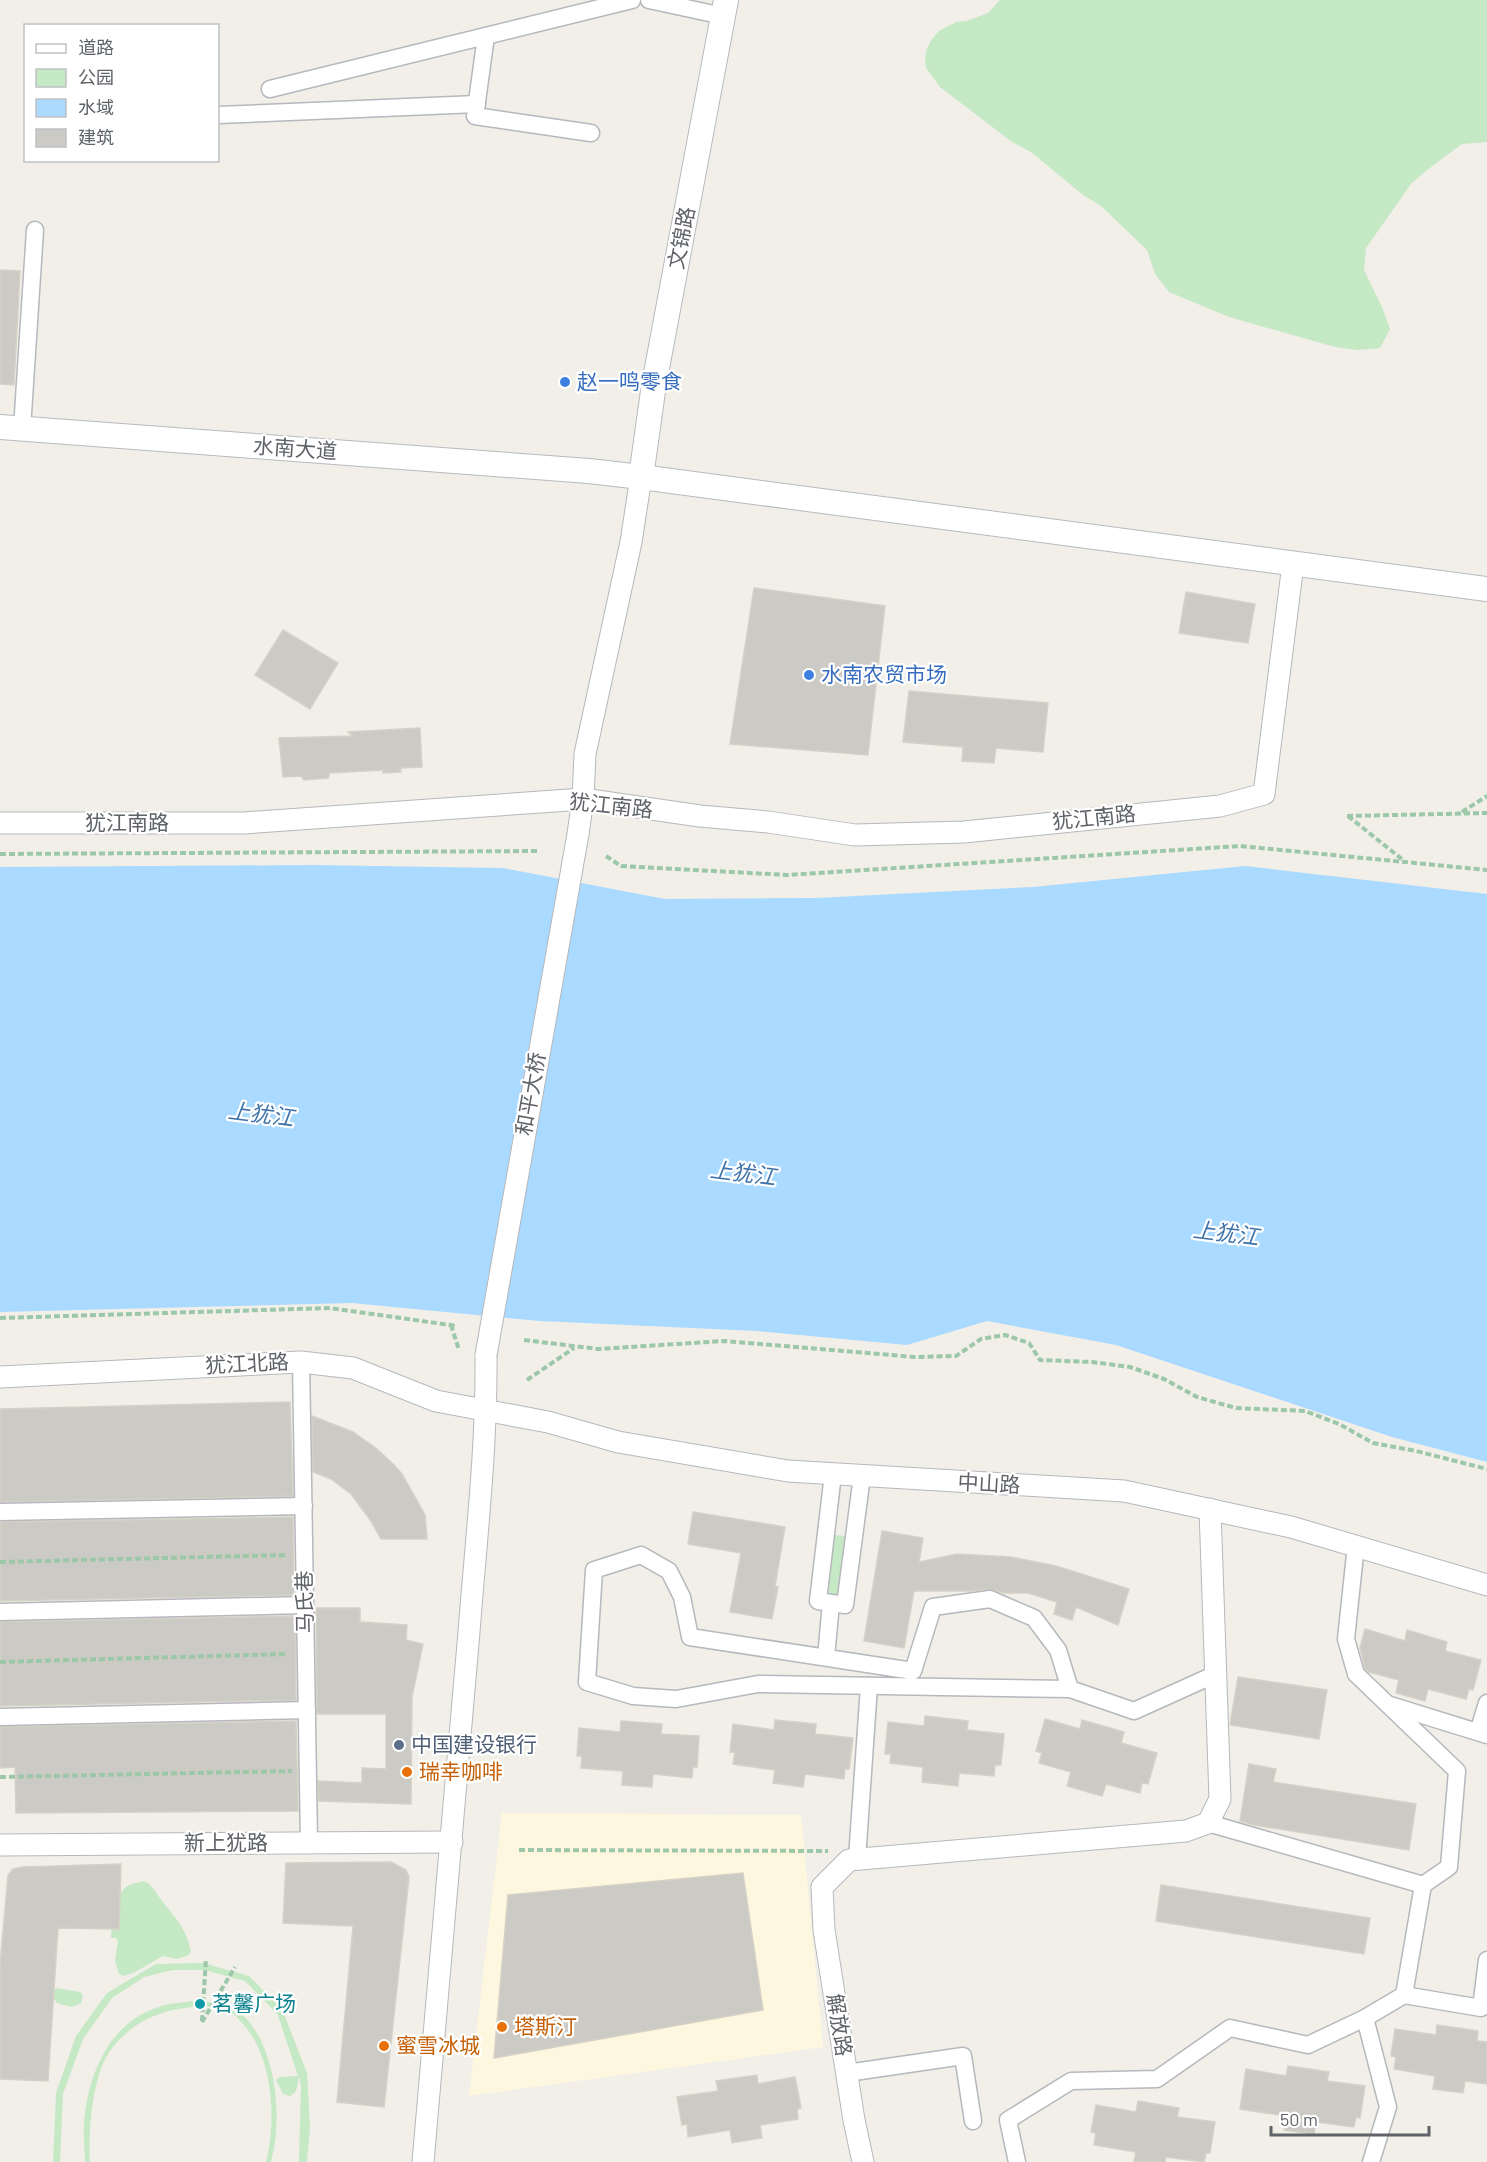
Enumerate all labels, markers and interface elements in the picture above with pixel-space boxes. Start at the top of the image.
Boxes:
legend [24,24,219,162]
text: 道路 [78,36,114,58]
text: 公园 [78,66,114,88]
text: 水域 [78,96,114,118]
text: 建筑 [78,126,114,148]
street label: 文锦路 [662,204,699,271]
place label: 赵一鸣零食 [577,368,682,393]
marker: 赵一鸣零食 [558,375,572,389]
street label: 水南大道 [252,432,338,463]
place label: 水南农贸市场 [821,661,947,686]
marker: 水南农贸市场 [802,668,816,682]
street label: 犹江南路 [568,788,654,821]
street label: 犹江南路 [1051,800,1137,833]
street label: 犹江南路 [85,809,169,834]
street label: 和平大桥 [510,1050,549,1137]
water label: 上犹江 [227,1096,297,1130]
water label: 上犹江 [709,1155,779,1189]
water label: 上犹江 [1192,1215,1262,1249]
street label: 犹江北路 [204,1348,290,1377]
street label: 中山路 [957,1468,1021,1497]
street label: 马氏巷 [290,1570,317,1634]
place label: 中国建设银行 [411,1731,537,1756]
marker: 中国建设银行 [392,1738,406,1752]
place label: 瑞幸咖啡 [419,1758,503,1783]
marker: 瑞幸咖啡 [400,1765,414,1779]
street label: 新上犹路 [184,1829,268,1854]
place label: 茗馨广场 [212,1990,296,2015]
street label: 解放路 [823,1992,858,2058]
marker: 茗馨广场 [193,1997,207,2011]
place label: 塔斯汀 [514,2013,577,2038]
marker: 塔斯汀 [495,2020,509,2034]
place label: 蜜雪冰城 [396,2032,480,2057]
marker: 蜜雪冰城 [377,2039,391,2053]
scale bar [1271,2099,1428,2137]
text: 50 m [1280,2108,1318,2130]

